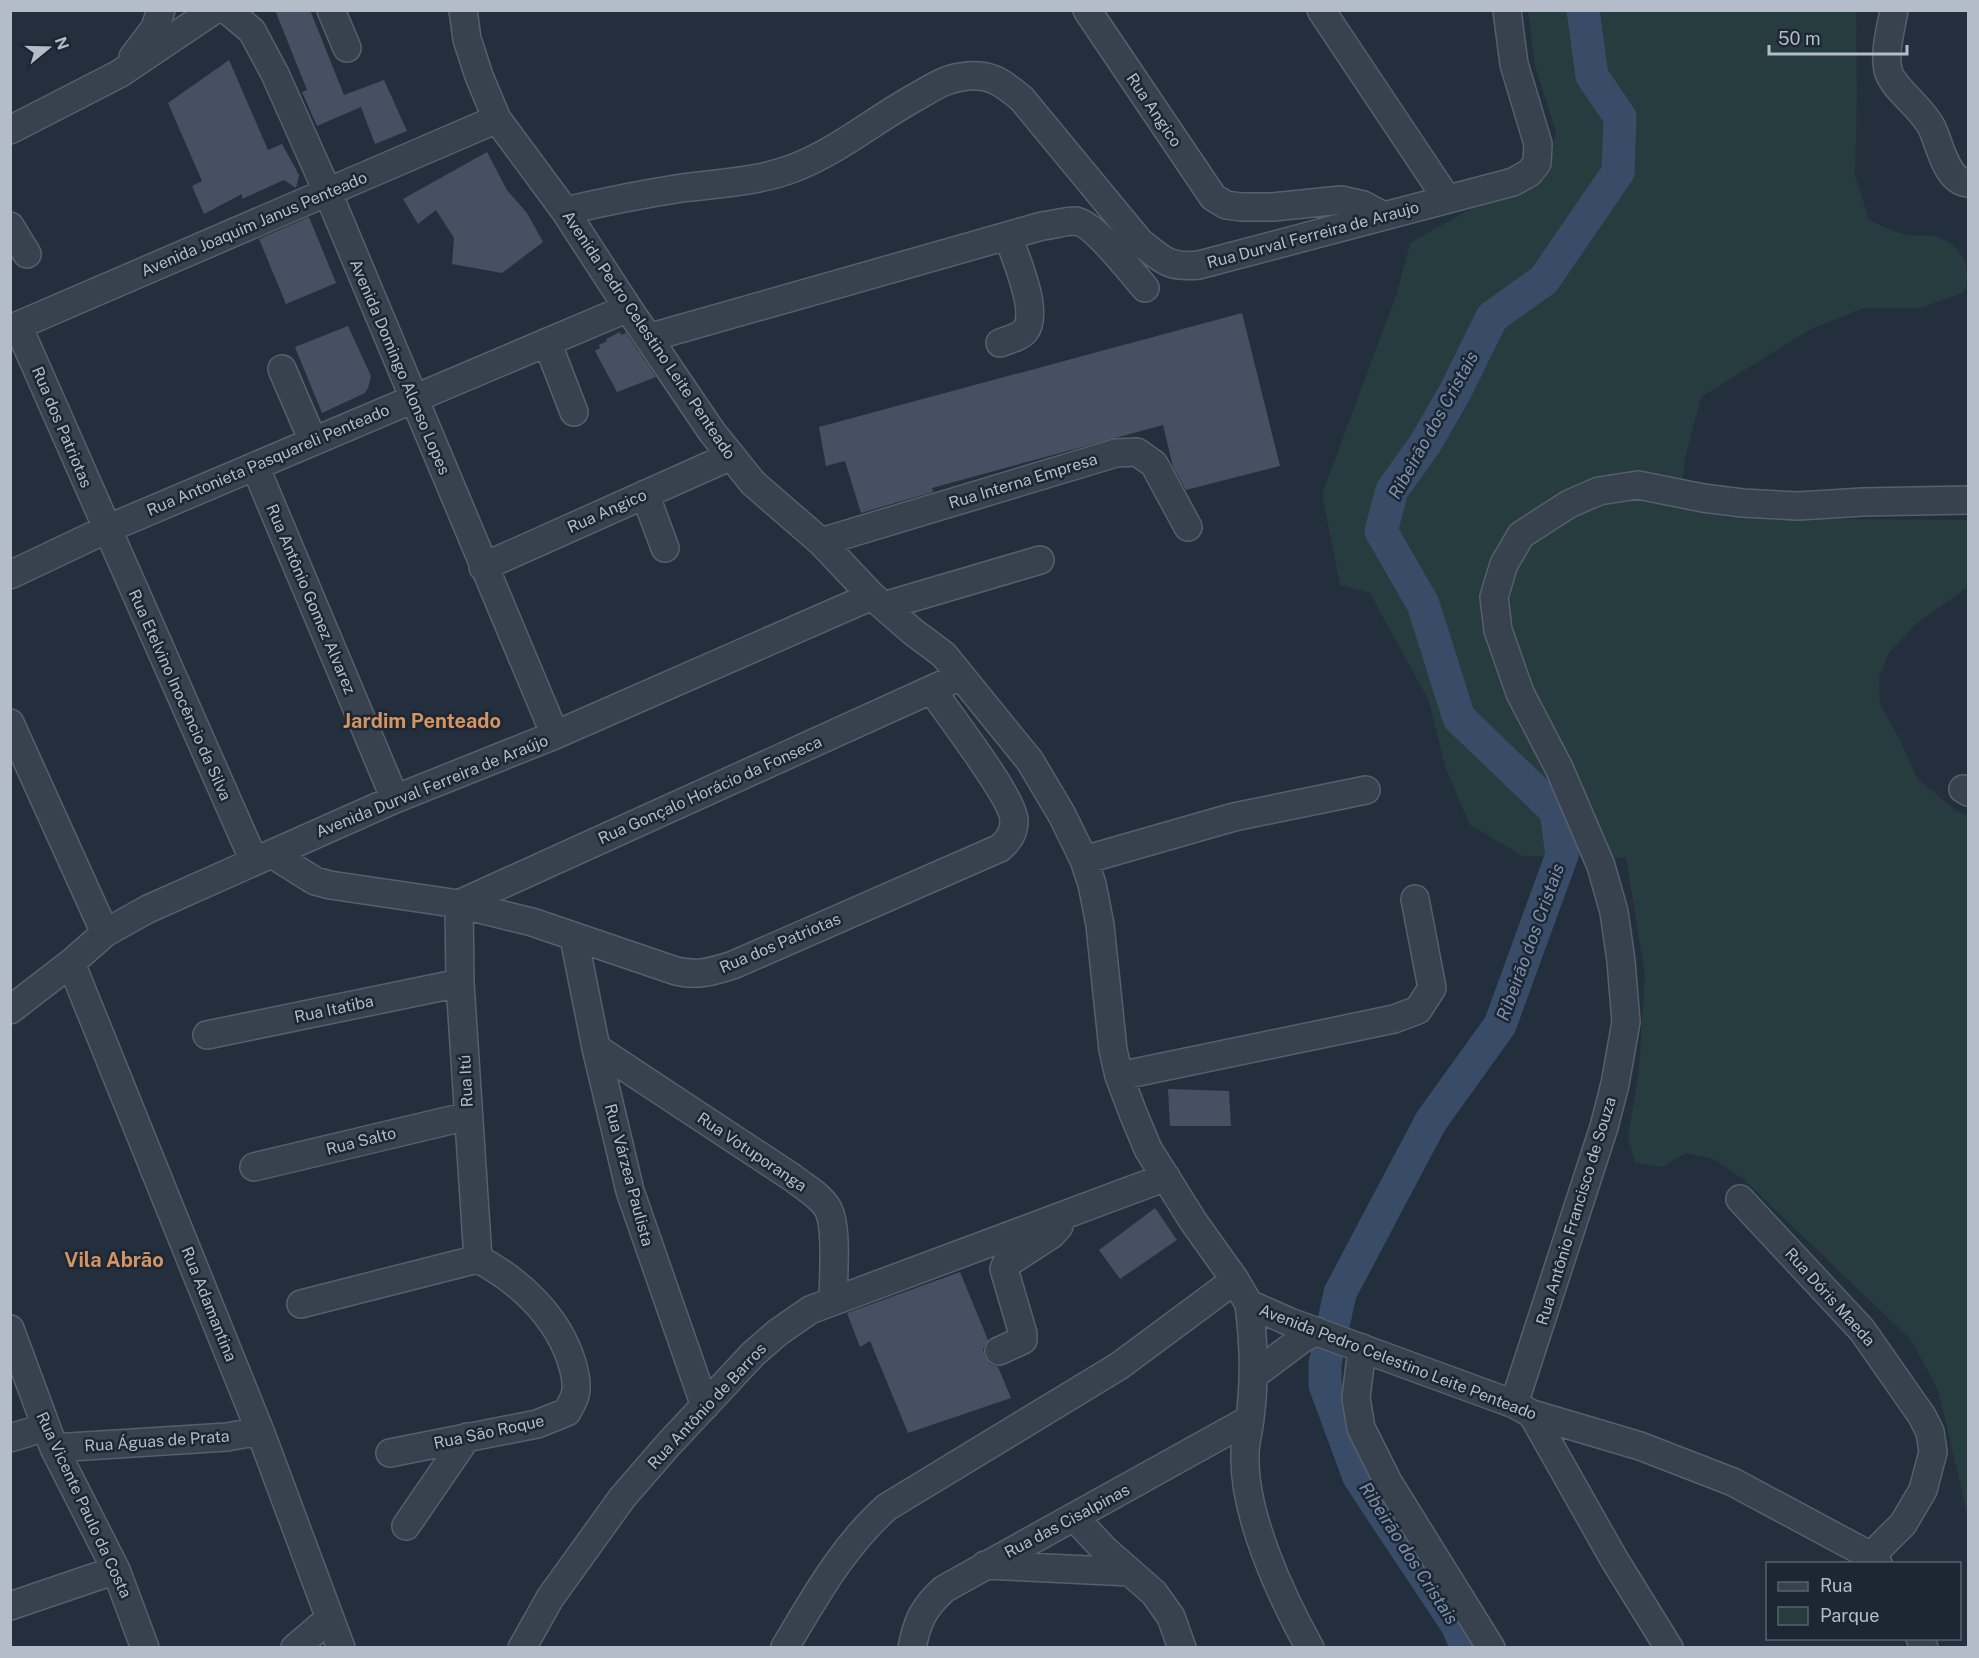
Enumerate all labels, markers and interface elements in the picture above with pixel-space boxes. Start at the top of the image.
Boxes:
north arrow [18,18,78,78]
scale bar [1769,18,1907,56]
text: 50 m [1778,28,1821,49]
text: N [51,34,73,52]
street label: Rua Angico [1122,69,1186,151]
street label: Avenida Joaquim Janus Penteado [138,168,370,280]
street label: Rua Durval Ferreira de Araujo [1205,198,1421,272]
street label: Avenida Pedro Celestino Leite Penteado [558,207,740,463]
street label: Avenida Domingo Alonso Lopes [346,256,454,478]
water label: Ribeirão dos Cristais [1384,347,1482,502]
street label: Rua dos Patriotas [28,364,96,490]
street label: Rua Antonieta Pasquareli Penteado [144,400,392,520]
street label: Rua Interna Empresa [946,449,1100,513]
street label: Rua Angico [564,485,650,537]
street label: Rua Antônio Gomez Alvarez [262,501,360,697]
street label: Rua Etelvino Inocêncio da Silva [125,586,235,804]
district label: Jardim Penteado [343,709,501,733]
street label: Avenida Durval Ferreira de Araújo [313,731,551,841]
street label: Rua Gonçalo Horácio da Fonseca [595,732,825,848]
water label: Ribeirão dos Cristais [1492,860,1568,1023]
street label: Rua dos Patriotas [717,909,843,977]
street label: Rua Itatiba [293,991,375,1027]
street label: Rua Itú [455,1054,477,1108]
street label: Rua Antônio Francisco de Souza [1532,1095,1620,1327]
street label: Rua Várzea Paulista [601,1102,657,1248]
street label: Rua Votuporanga [694,1108,810,1196]
street label: Rua Salto [324,1123,398,1159]
street label: Rua Adamantina [177,1244,241,1364]
street label: Rua Dóris Maeda [1781,1244,1879,1350]
district label: Vila Abrão [64,1248,164,1272]
street label: Avenida Pedro Celestino Leite Penteado [1257,1300,1539,1424]
street label: Rua Antônio de Barros [644,1339,770,1473]
street label: Rua Vicente Paulo da Costa [32,1409,136,1601]
street label: Rua São Roque [432,1411,546,1453]
street label: Rua Águas de Prata [84,1425,230,1456]
water label: Ribeirão dos Cristais [1355,1478,1463,1628]
street label: Rua das Cisalpinas [1001,1480,1133,1562]
legend [1766,1562,1961,1640]
text: Rua [1820,1575,1852,1596]
text: Parque [1820,1605,1880,1626]

